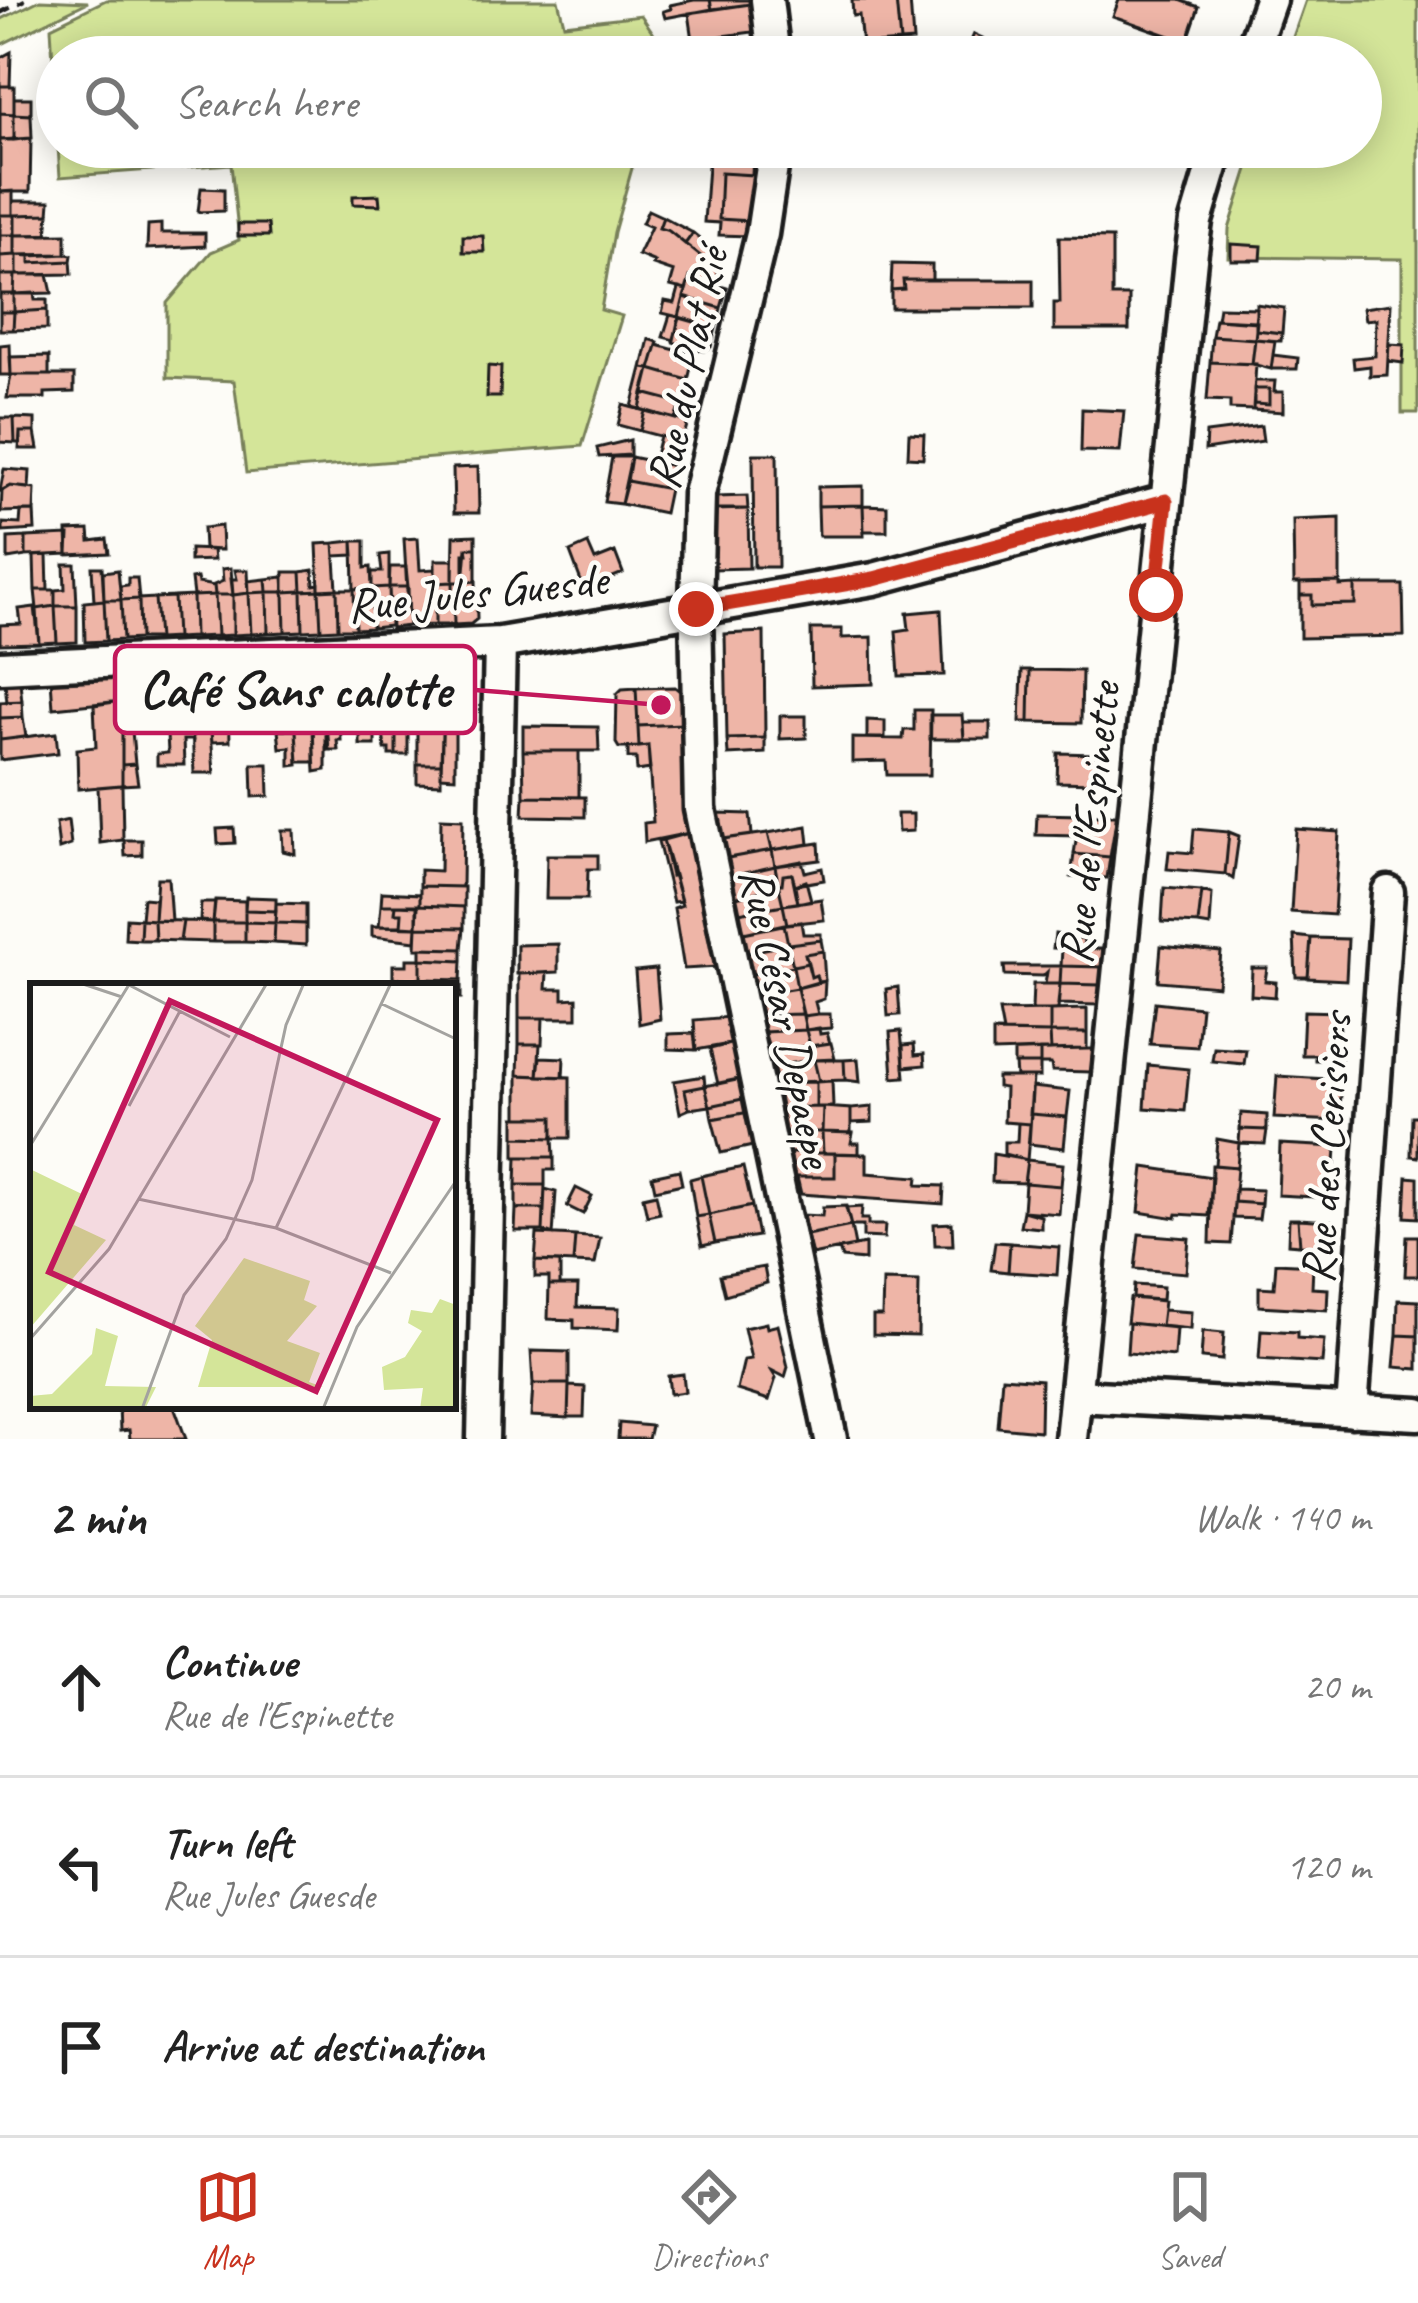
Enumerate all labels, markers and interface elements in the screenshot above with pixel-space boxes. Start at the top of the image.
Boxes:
search box [36,36,1382,168]
icon: search [78,69,144,135]
text: Search here [174,74,357,131]
street label: Rue du Plat Rié [632,235,743,494]
street label: Rue Jules Guesde [344,548,614,636]
route start [1129,568,1183,622]
route end [669,582,723,636]
callout: Café Sans calotte [115,646,475,733]
text: Café Sans calotte [139,658,456,722]
street label: Rue de l'Espinette [1044,676,1134,967]
street label: Rue César Depaepe [726,862,849,1176]
inset map [30,983,456,1409]
street label: Rue des Cerisiers [1287,1007,1366,1285]
text: 2 min [48,1485,146,1549]
text: Walk · 140 m [1194,1493,1370,1542]
text: Continue [162,1634,296,1691]
icon: ahead [48,1654,114,1720]
text: 20 m [1304,1662,1370,1711]
text: Rue de l'Espinette [162,1691,392,1740]
text: Turn left [162,1814,292,1871]
icon: left [48,1834,114,1900]
text: 120 m [1286,1842,1370,1891]
text: Rue Jules Guesde [162,1871,375,1920]
icon: arrive [48,2014,114,2080]
text: Arrive at destination [162,2018,484,2075]
tab: Map [195,2164,261,2278]
tab: Directions [652,2164,766,2278]
tab: Saved [1157,2164,1223,2278]

